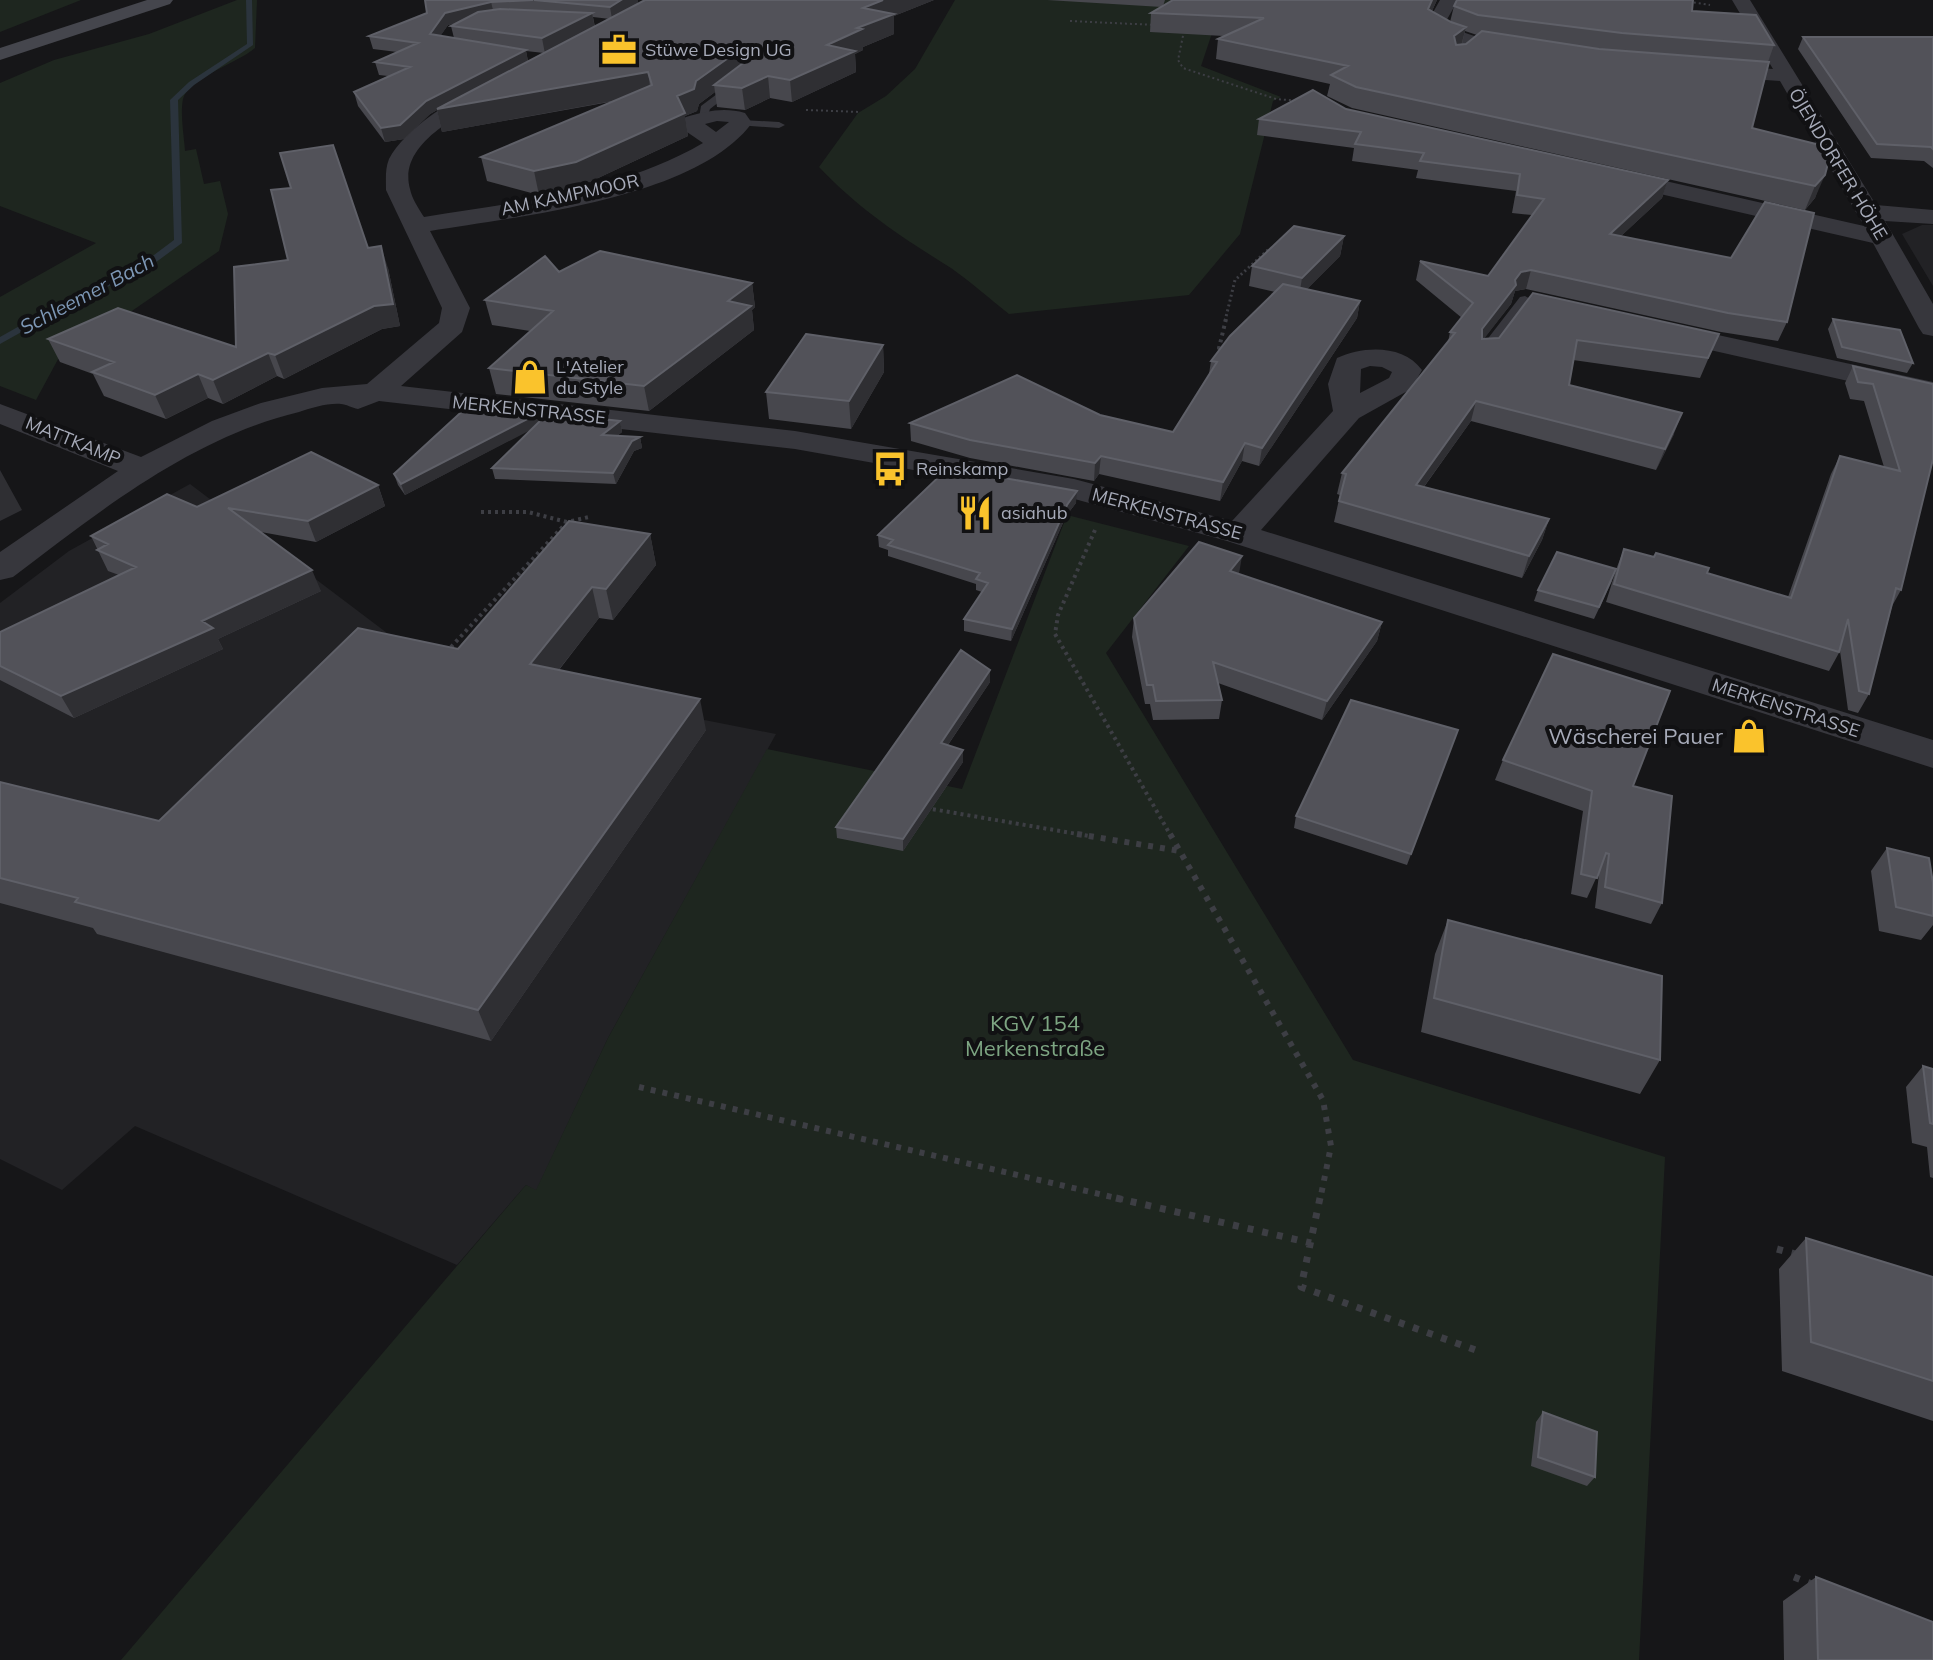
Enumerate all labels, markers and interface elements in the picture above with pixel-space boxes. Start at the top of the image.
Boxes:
office icon: Stüwe Design UG [600,31,638,69]
place label: Stüwe Design UG [645,38,792,61]
street label: ÖJENDORFER HÖHE [1784,84,1893,244]
street label: AM KAMPMOOR [499,169,641,220]
water label: Schleemer Bach [15,248,158,340]
place label: L'Atelier du Style [556,355,624,399]
shop icon: L'Atelier du Style [511,358,549,396]
street label: MERKENSTRASSE [451,390,607,429]
street label: MATTKAMP [22,411,124,470]
bus stop icon: Reinskamp [871,450,909,488]
place label: Reinskamp [916,457,1008,480]
street label: MERKENSTRASSE [1090,482,1245,545]
restaurant icon: asiahub [956,494,994,532]
place label: asiahub [1001,501,1068,524]
street label: MERKENSTRASSE [1709,673,1863,742]
shop icon: Wäscherei Pauer [1730,717,1768,755]
place label: Wäscherei Pauer [1548,722,1723,750]
park label: KGV 154 Merkenstraße [965,1009,1105,1062]

